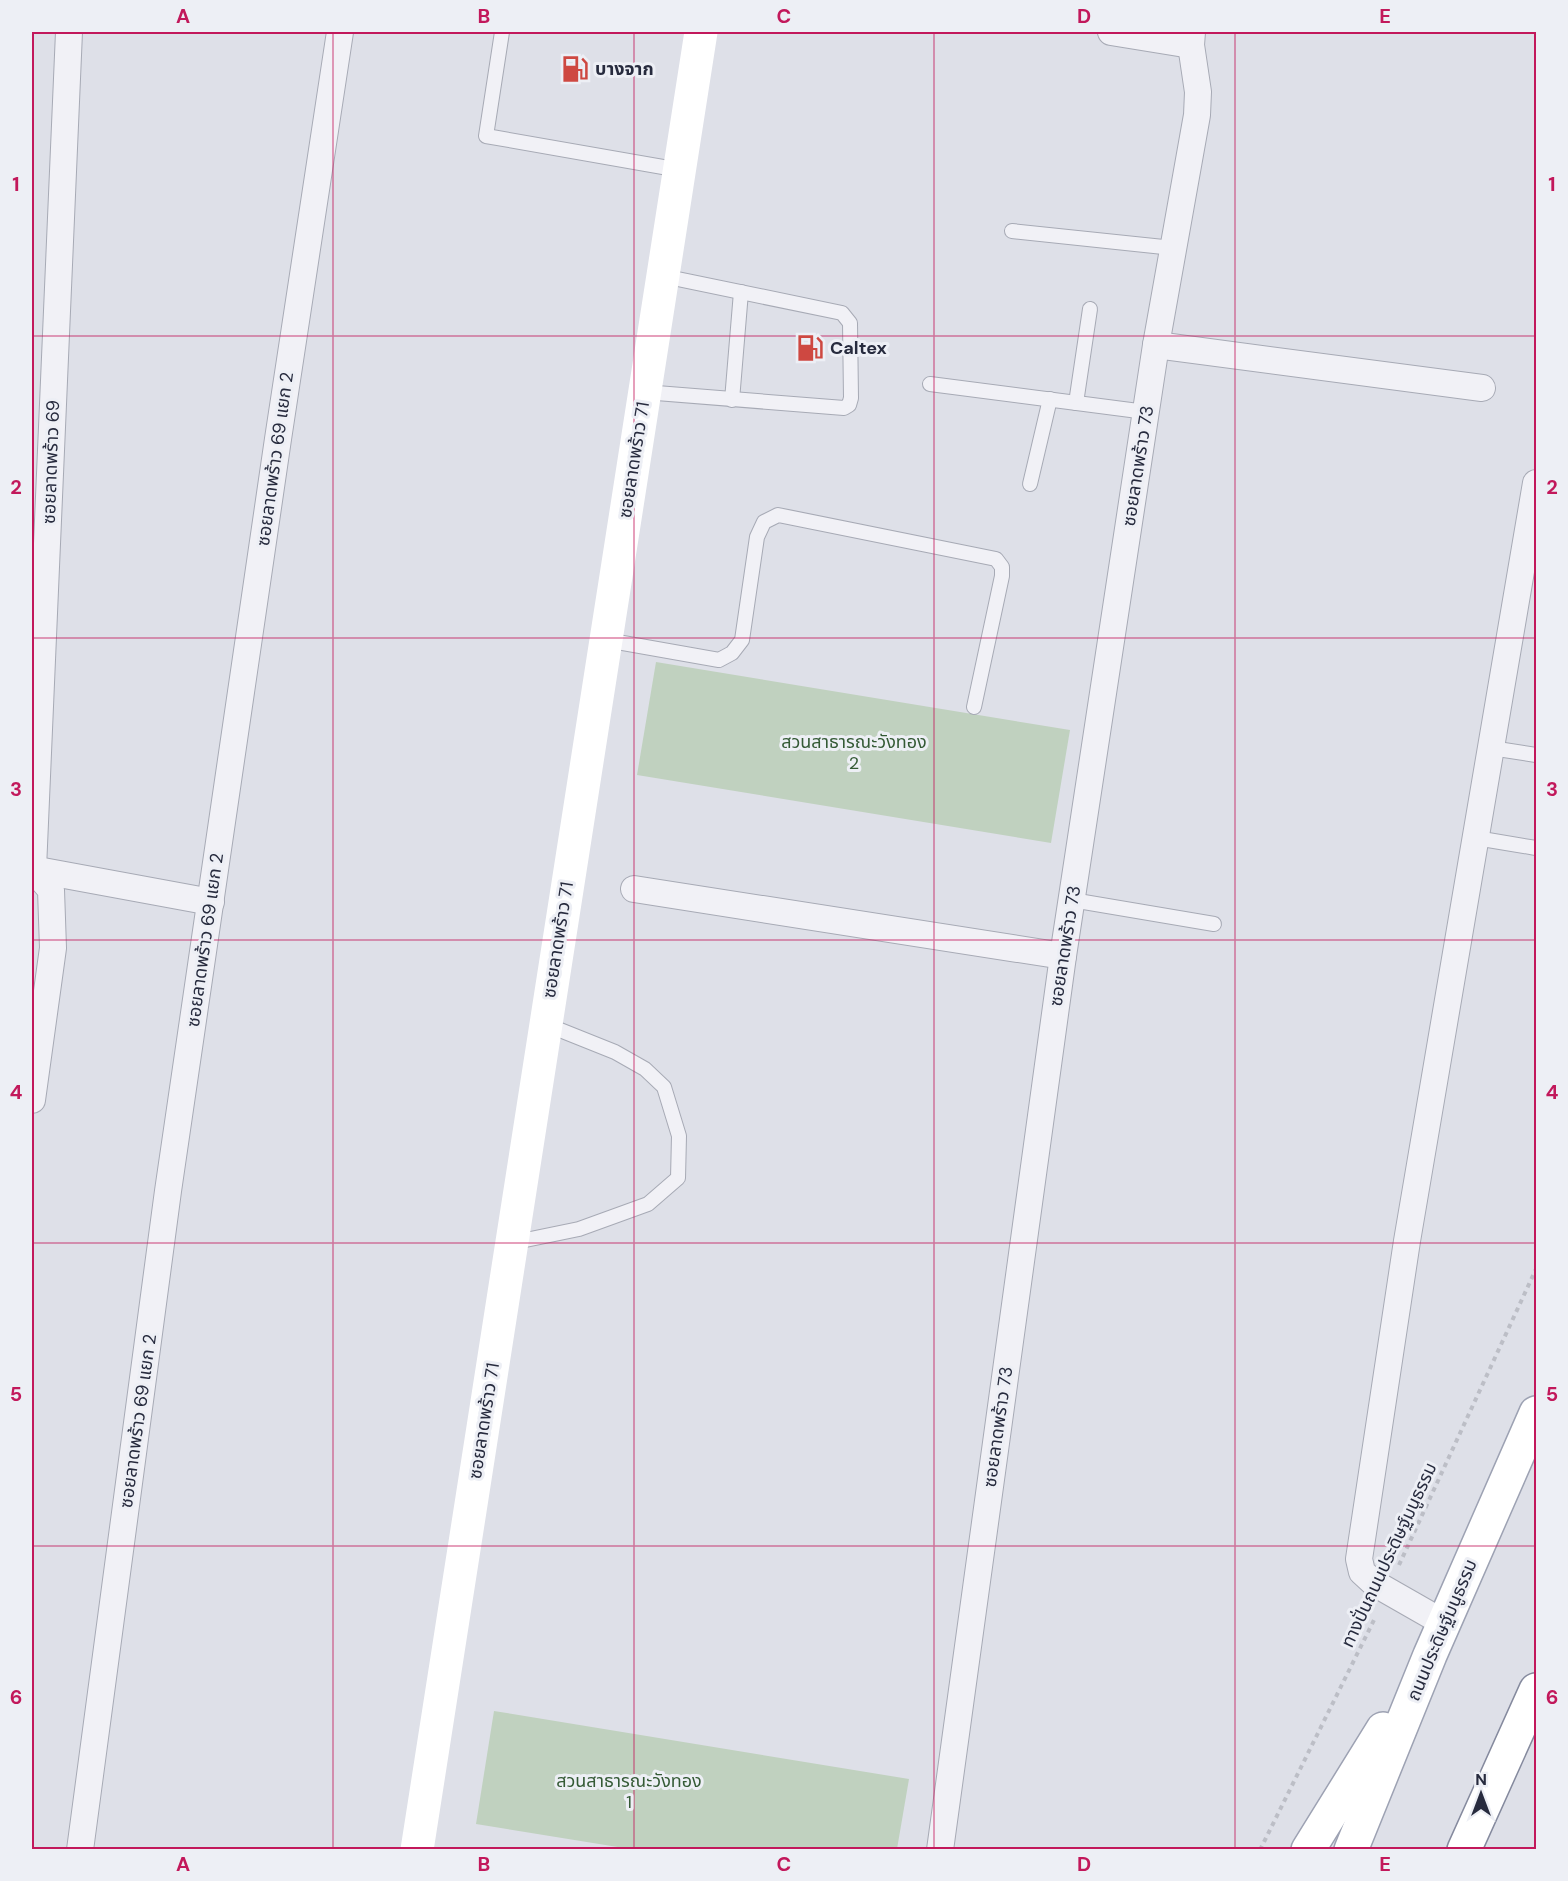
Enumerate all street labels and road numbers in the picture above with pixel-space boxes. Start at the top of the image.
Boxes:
street label: ซอยลาดพร้าว 69 แยก 2 [251,371,299,547]
street label: ซอยลาดพร้าว 69 [37,400,65,524]
street label: ซอยลาดพร้าว 71 [613,400,655,520]
street label: ซอยลาดพร้าว 73 [1117,404,1159,528]
street label: ซอยลาดพร้าว 69 แยก 2 [181,852,229,1028]
street label: ซอยลาดพร้าว 71 [537,880,579,1000]
street label: ซอยลาดพร้าว 73 [1044,884,1086,1008]
street label: ซอยลาดพร้าว 69 แยก 2 [114,1333,162,1509]
street label: ซอยลาดพร้าว 71 [463,1361,505,1481]
street label: ซอยลาดพร้าว 73 [978,1365,1018,1489]
street label: ทางปั่นถนนประดิษฐ์มนูธรรม [1337,1459,1441,1651]
street label: ถนนประดิษฐ์มนูธรรม [1402,1556,1482,1704]

